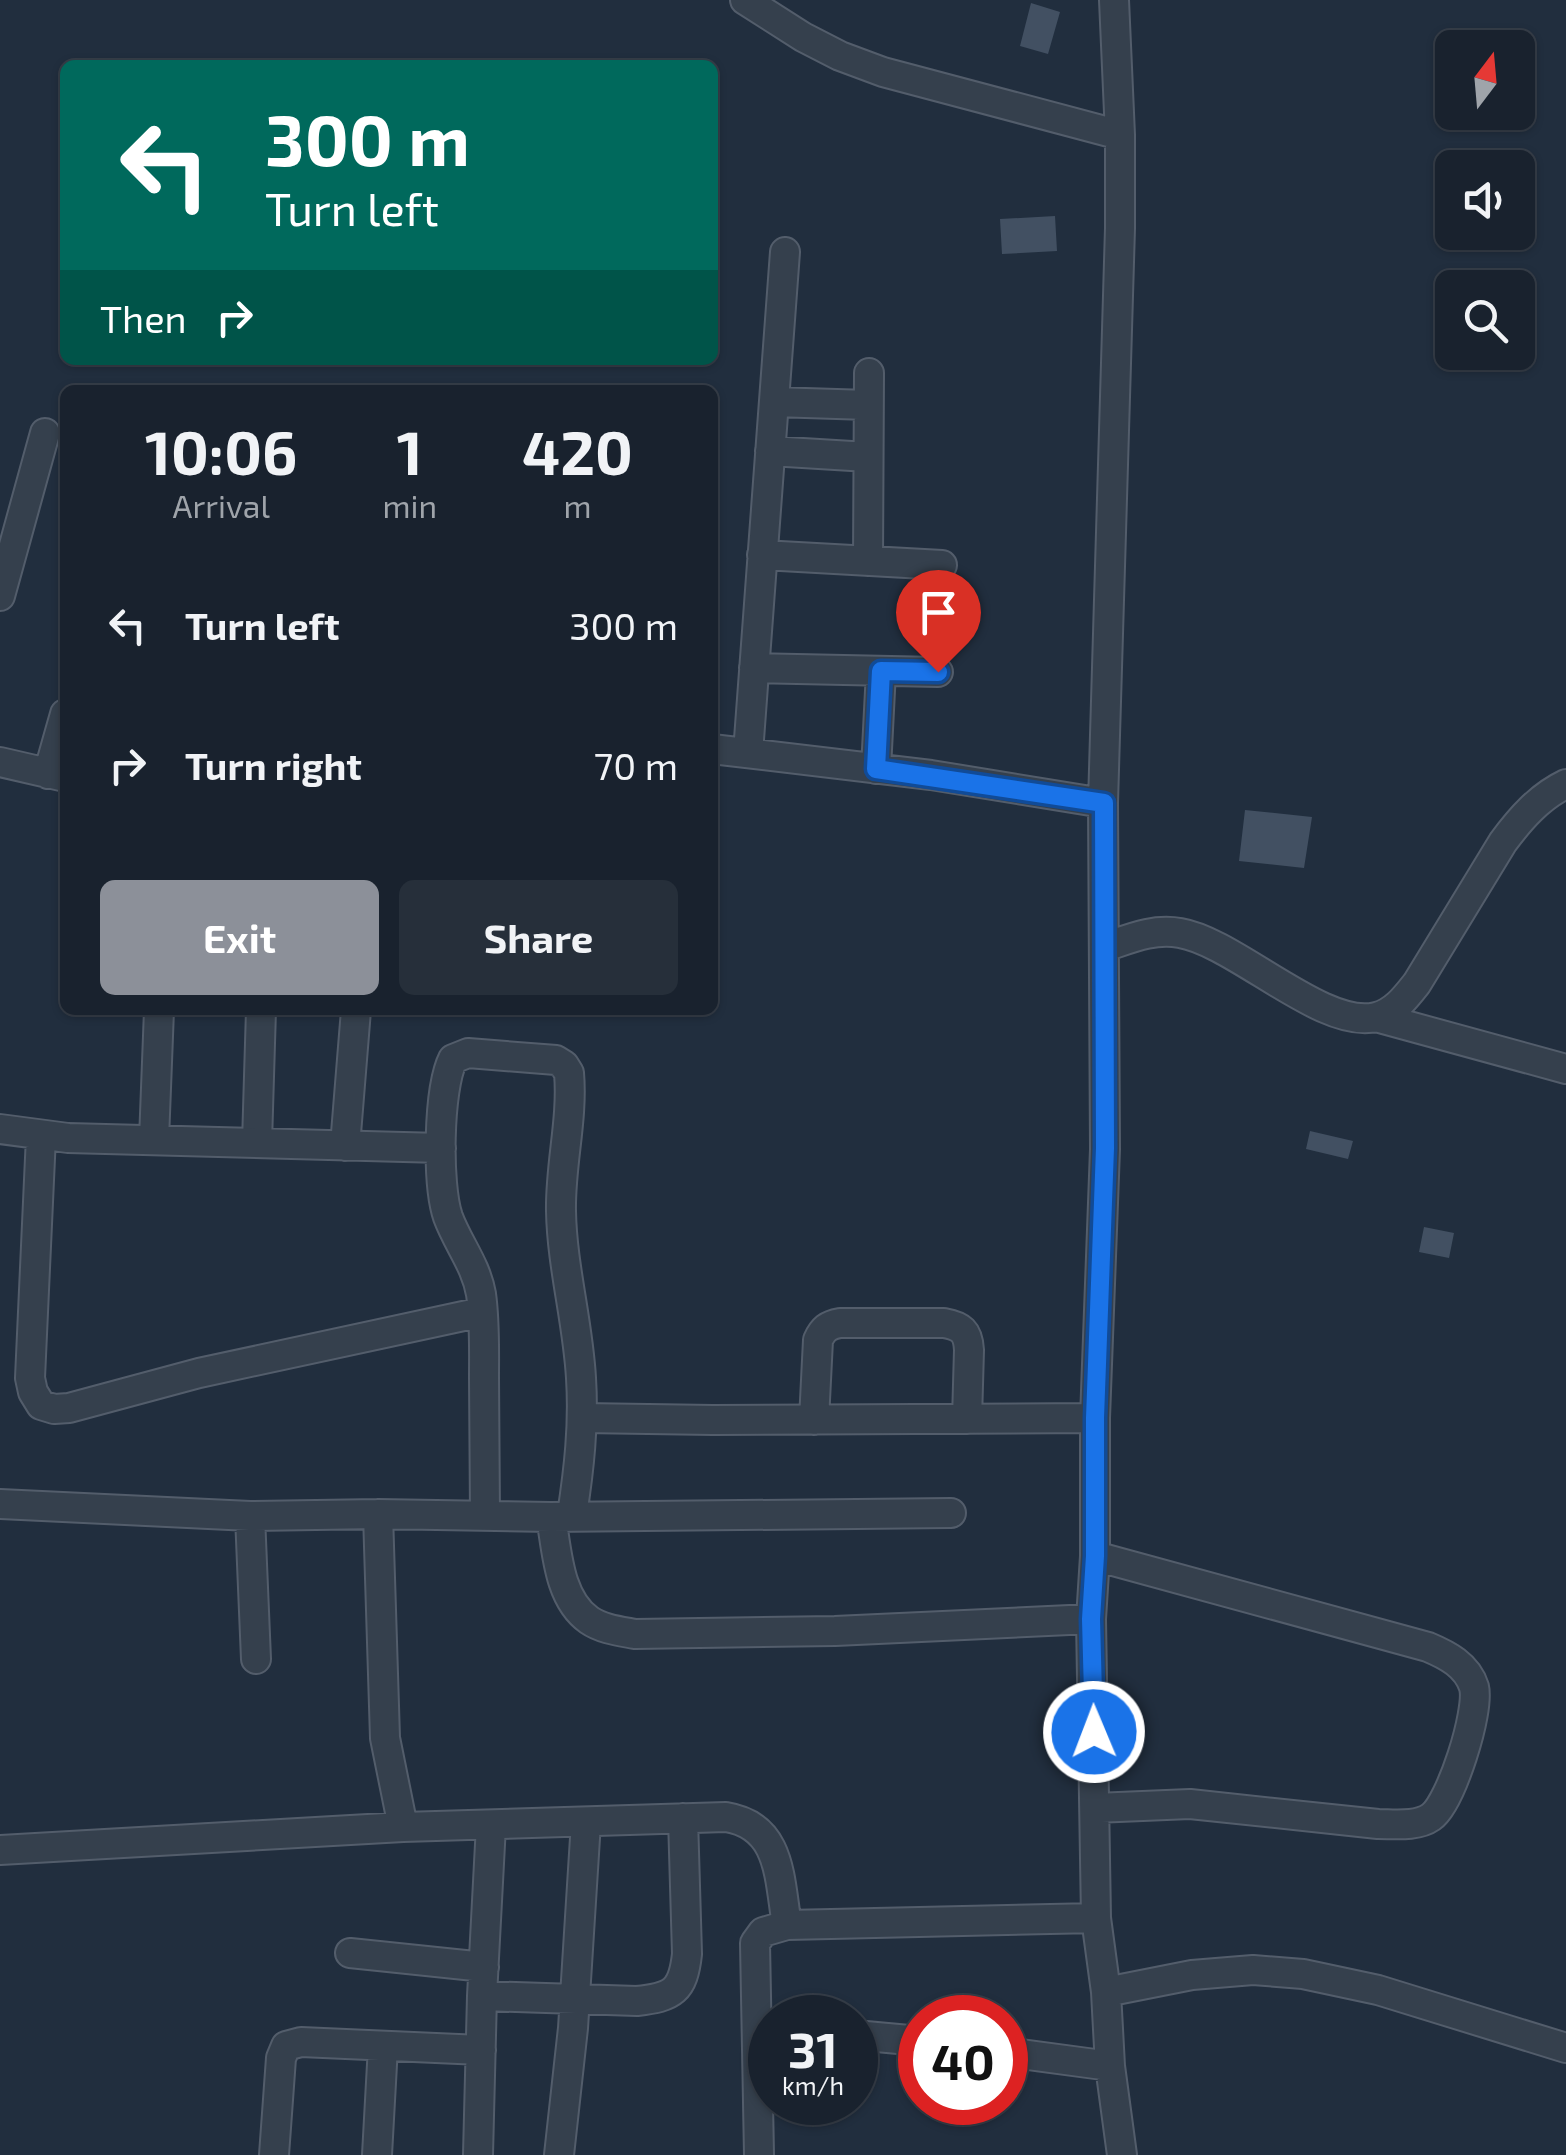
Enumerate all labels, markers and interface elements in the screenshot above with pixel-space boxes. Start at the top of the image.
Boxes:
north arrow [1435,30,1535,130]
map controls [1435,30,1535,370]
text: 300 m [265,96,470,180]
icon: left [100,100,230,230]
button: sound [1435,150,1535,250]
text: Turn left [265,181,439,235]
button: search [1435,270,1535,370]
icon: right [207,290,262,345]
text: Then [100,295,187,341]
text: 10:06 [145,415,297,487]
text: 1 [397,415,423,487]
text: 420 [522,415,633,487]
text: Arrival [173,486,270,524]
text: min [382,486,437,524]
text: m [563,486,592,524]
pin [896,570,981,673]
icon: arrive [911,585,966,640]
icon: left [100,598,155,653]
text: Turn left [185,602,340,648]
text: 300 m [569,602,678,648]
icon: right [100,738,155,793]
text: Turn right [185,742,362,788]
text: 70 m [594,742,678,788]
button: Exit [100,880,379,995]
button: Share [399,880,678,995]
position arrow [1042,1680,1146,1784]
speed limit sign: 40 [898,1995,1028,2125]
text: 31 [788,2018,838,2078]
text: km/h [782,2070,844,2100]

